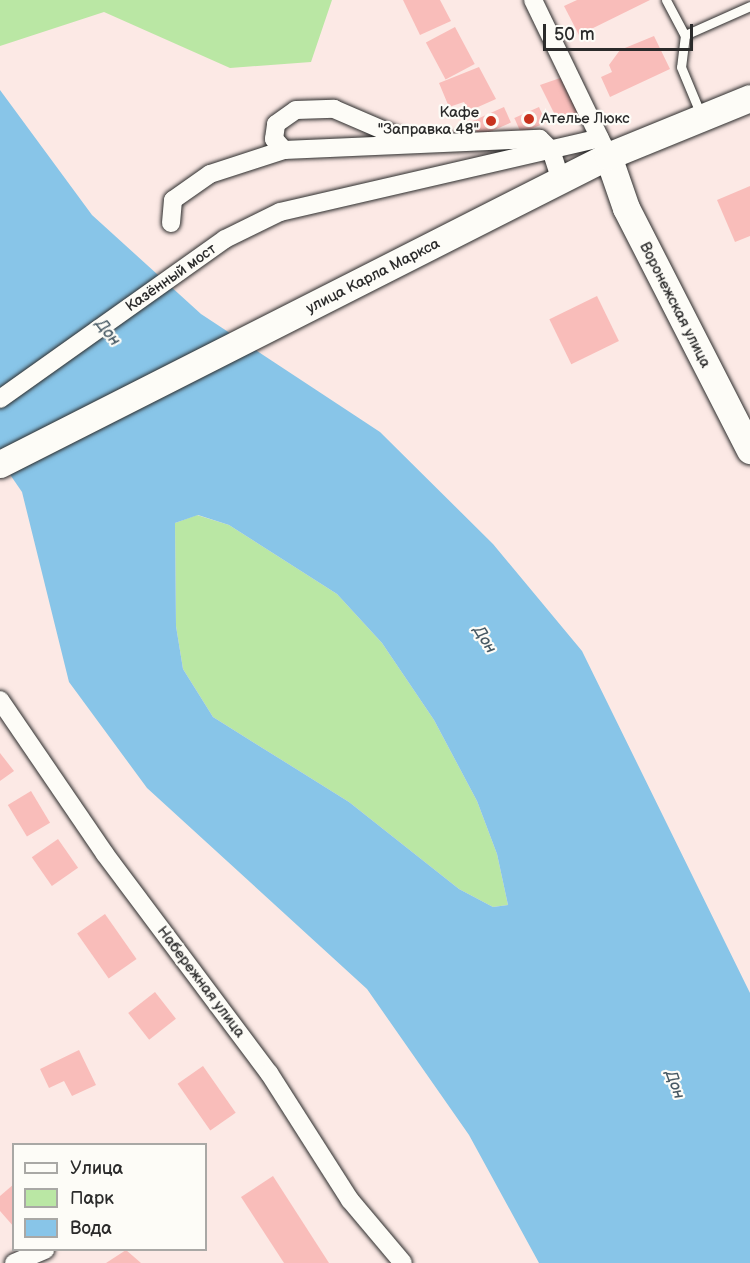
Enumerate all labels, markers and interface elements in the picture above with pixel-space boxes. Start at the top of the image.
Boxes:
scale bar [546,12,696,50]
text: 50 m [554,24,595,45]
place label: Кафе "Заправка 48" [378,103,479,138]
place label: Ателье Люкс [541,110,630,128]
marker: Ателье Люкс [522,112,536,126]
marker: Кафе "Заправка 48" [484,114,498,128]
street label: улица Карла Маркса [303,234,443,318]
street label: Воронежская улица [636,239,714,371]
street label: Казённый мост [122,240,220,316]
water label: Дон [91,316,123,350]
water label: Дон [468,623,500,657]
street label: Набережная улица [153,923,249,1041]
water label: Дон [660,1068,688,1102]
legend [12,1143,207,1251]
text: Улица [70,1158,123,1179]
text: Парк [70,1188,114,1209]
text: Вода [70,1218,112,1239]

